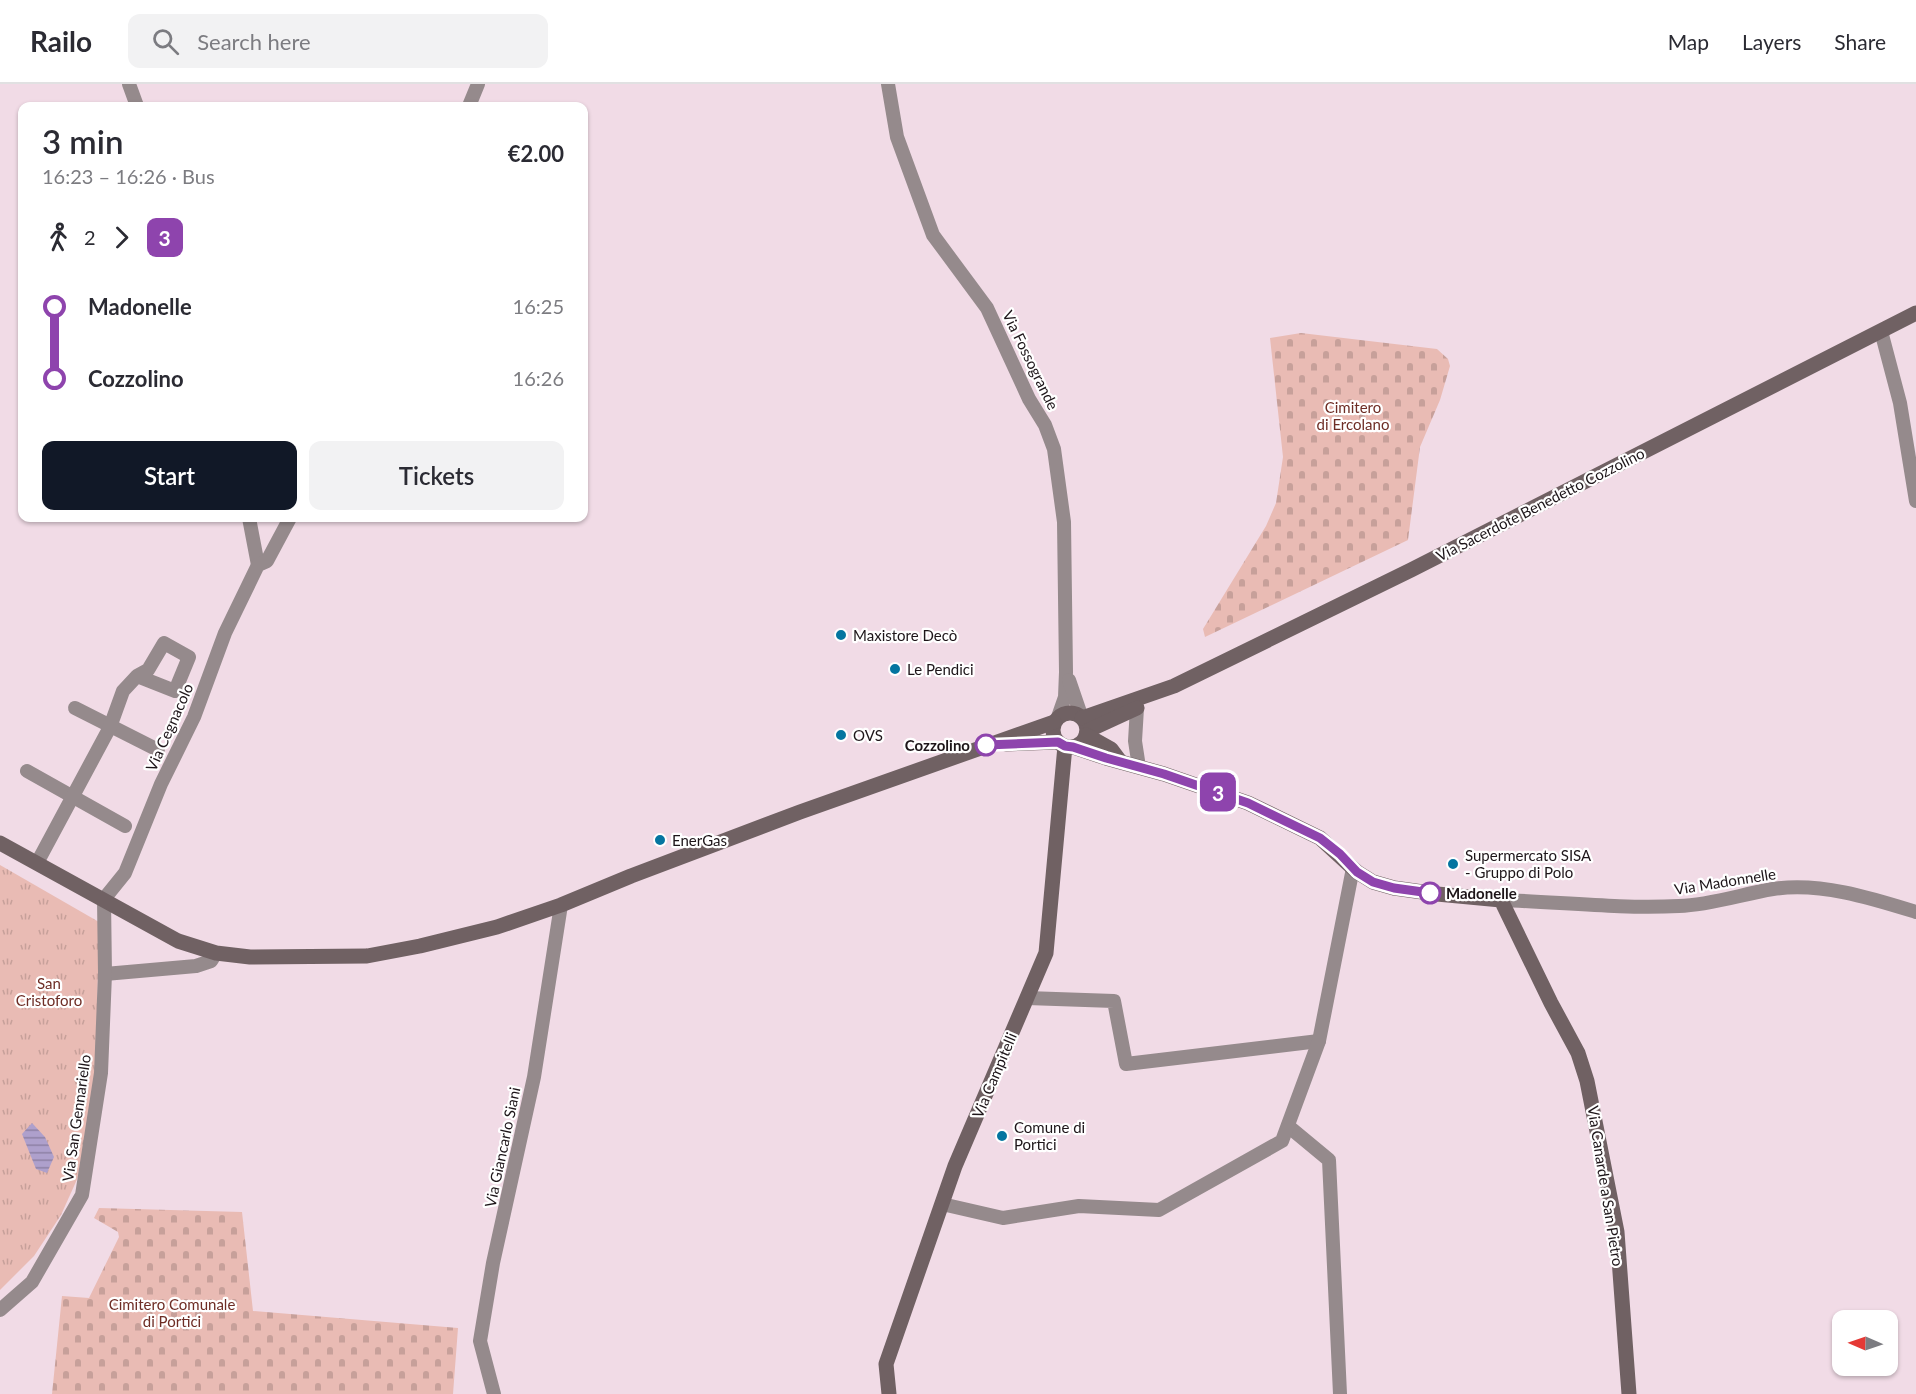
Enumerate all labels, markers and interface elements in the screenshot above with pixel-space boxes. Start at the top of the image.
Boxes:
search box [128,14,548,68]
text: Railo [30,24,92,58]
icon: search [149,25,182,58]
text: Search here [197,28,311,55]
text: Map [1668,29,1709,54]
text: Layers [1742,29,1801,54]
text: Share [1834,29,1886,54]
text: 3 min [42,121,123,161]
text: €2.00 [508,140,564,167]
text: 16:23 – 16:26 · Bus [42,164,215,188]
icon: walk [42,221,75,254]
icon: forward [105,221,138,254]
text: 2 [84,225,96,249]
text: 3 [159,225,171,250]
text: Madonelle [88,293,192,320]
text: 16:25 [513,294,564,318]
street label: Via Fossogrande [999,307,1063,413]
text: Cozzolino [88,365,184,392]
text: 16:26 [513,366,564,390]
park label: Cimitero di Ercolano [1317,398,1389,433]
button: Start [42,441,297,510]
button: Tickets [309,441,564,510]
street label: Via Sacerdote Benedetto Cozzolino [1433,443,1647,565]
place label: Maxistore Decò [853,626,957,644]
marker: Maxistore Decò [834,628,848,642]
place label: Le Pendici [907,660,974,678]
marker: Le Pendici [888,662,902,676]
street label: Via Cegnacolo [142,680,196,774]
place label: OVS [853,726,883,744]
marker: OVS [834,728,848,742]
marker: Cozzolino [975,734,997,756]
place label: Cozzolino [905,736,970,754]
line badge: 3 [1198,772,1238,812]
text: 3 [1212,780,1224,805]
place label: EnerGas [672,831,727,849]
marker: EnerGas [653,833,667,847]
place label: Supermercato SISA - Gruppo di Polo [1465,846,1592,881]
marker: Supermercato SISA - Gruppo di Polo [1446,857,1460,871]
street label: Via Madonnelle [1673,864,1777,898]
marker: Madonelle [1419,882,1441,904]
place label: Madonelle [1446,884,1517,902]
park label: San Cristoforo [16,974,82,1009]
street label: Via Campitelli [968,1030,1020,1120]
street label: Via San Gennariello [58,1053,94,1183]
street label: Via Giancarlo Siani [480,1085,524,1209]
street label: Via Canarde a San Pietro [1584,1105,1628,1267]
place label: Comune di Portici [1014,1118,1085,1153]
marker: Comune di Portici [995,1129,1009,1143]
park label: Cimitero Comunale di Portici [109,1295,235,1330]
north arrow [1832,1310,1898,1376]
map controls [1832,1310,1898,1376]

